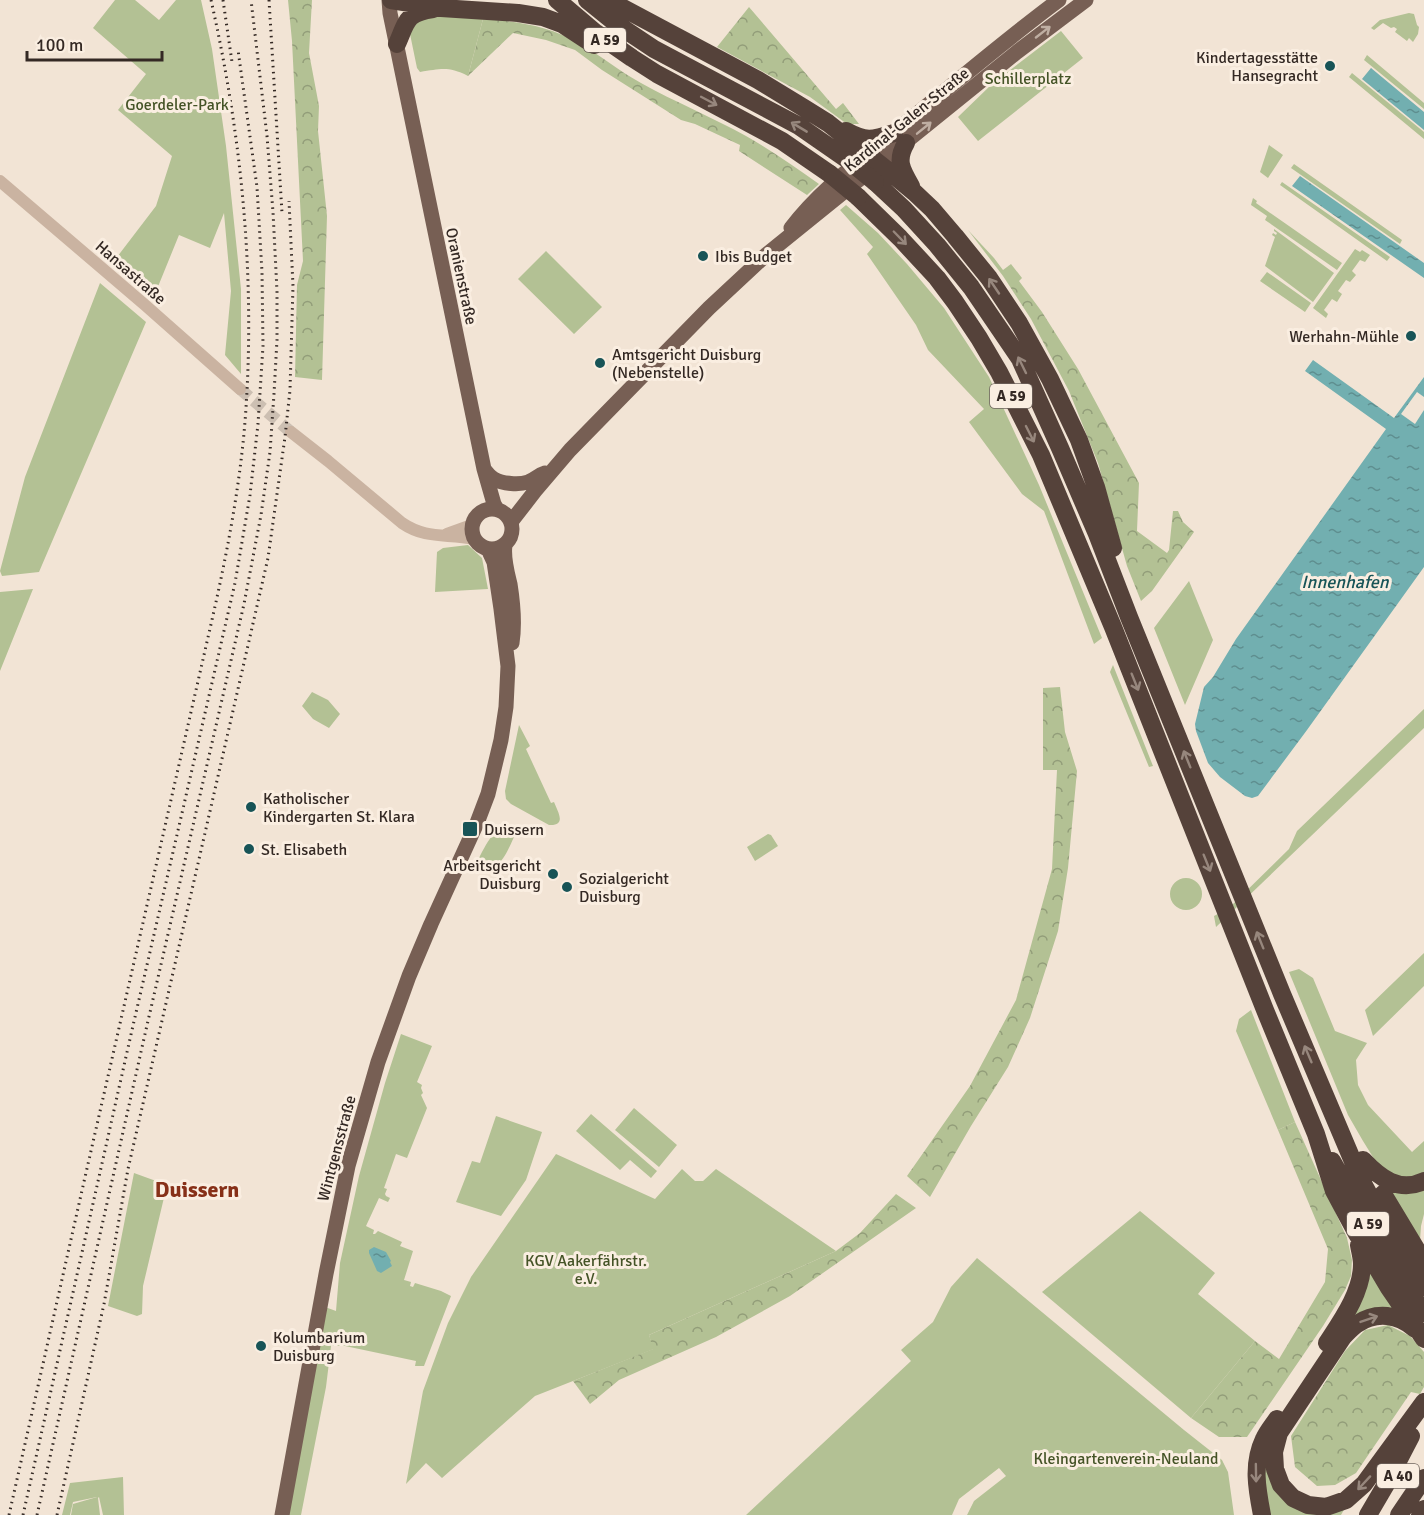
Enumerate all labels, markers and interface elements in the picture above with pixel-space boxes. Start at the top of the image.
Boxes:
scale bar [27,24,162,62]
one-way arrow [1035,25,1051,38]
road number: A 59 [584,28,626,52]
text: 100 m [36,34,83,56]
place label: Kindertagesstätte Hansegracht [1196,48,1318,86]
marker: Kindertagesstätte Hansegracht [1323,59,1337,73]
street label: Kardinal-Galen-Straße [840,63,973,176]
park label: Schillerplatz [985,69,1071,89]
park label: Goerdeler-Park [125,95,229,115]
one-way arrow [700,95,717,107]
one-way arrow [791,121,808,133]
one-way arrow [916,122,932,135]
street label: Oranienstraße [441,226,481,327]
one-way arrow [893,230,907,245]
street label: Hansastraße [91,237,170,309]
place label: Ibis Budget [715,247,792,267]
marker: Ibis Budget [696,249,710,263]
one-way arrow [988,278,1000,294]
place label: Werhahn-Mühle [1289,327,1399,347]
marker: Werhahn-Mühle [1404,329,1418,343]
place label: Amtsgericht Duisburg (Nebenstelle) [612,345,761,383]
marker: Amtsgericht Duisburg (Nebenstelle) [593,356,607,370]
one-way arrow [1016,356,1028,374]
road number: A 59 [990,384,1032,408]
one-way arrow [1025,425,1037,443]
water label: Innenhafen [1301,571,1390,593]
one-way arrow [1130,672,1141,691]
one-way arrow [1181,751,1192,769]
place label: Katholischer Kindergarten St. Klara [263,789,415,827]
marker: Katholischer Kindergarten St. Klara [244,800,258,814]
marker: Duissern [461,820,479,838]
place label: Duissern [484,820,544,840]
place label: St. Elisabeth [261,840,347,860]
marker: St. Elisabeth [242,842,256,856]
one-way arrow [1202,853,1213,872]
place label: Arbeitsgericht Duisburg [443,856,541,894]
marker: Arbeitsgericht Duisburg [546,867,560,881]
place label: Sozialgericht Duisburg [579,869,669,907]
marker: Sozialgericht Duisburg [560,880,574,894]
one-way arrow [1254,931,1265,950]
one-way arrow [1301,1045,1313,1063]
street label: Wintgensstraße [313,1093,361,1203]
district label: Duissern [155,1176,239,1203]
road number: A 59 [1347,1212,1389,1236]
park label: KGV Aakerfährstr. e.V. [525,1251,647,1289]
one-way arrow [1359,1313,1378,1324]
place label: Kolumbarium Duisburg [273,1328,365,1366]
marker: Kolumbarium Duisburg [254,1339,268,1353]
park label: Kleingartenverein-Neuland [1034,1449,1218,1469]
one-way arrow [1250,1463,1262,1483]
road number: A 40 [1377,1464,1419,1488]
one-way arrow [1357,1475,1371,1490]

